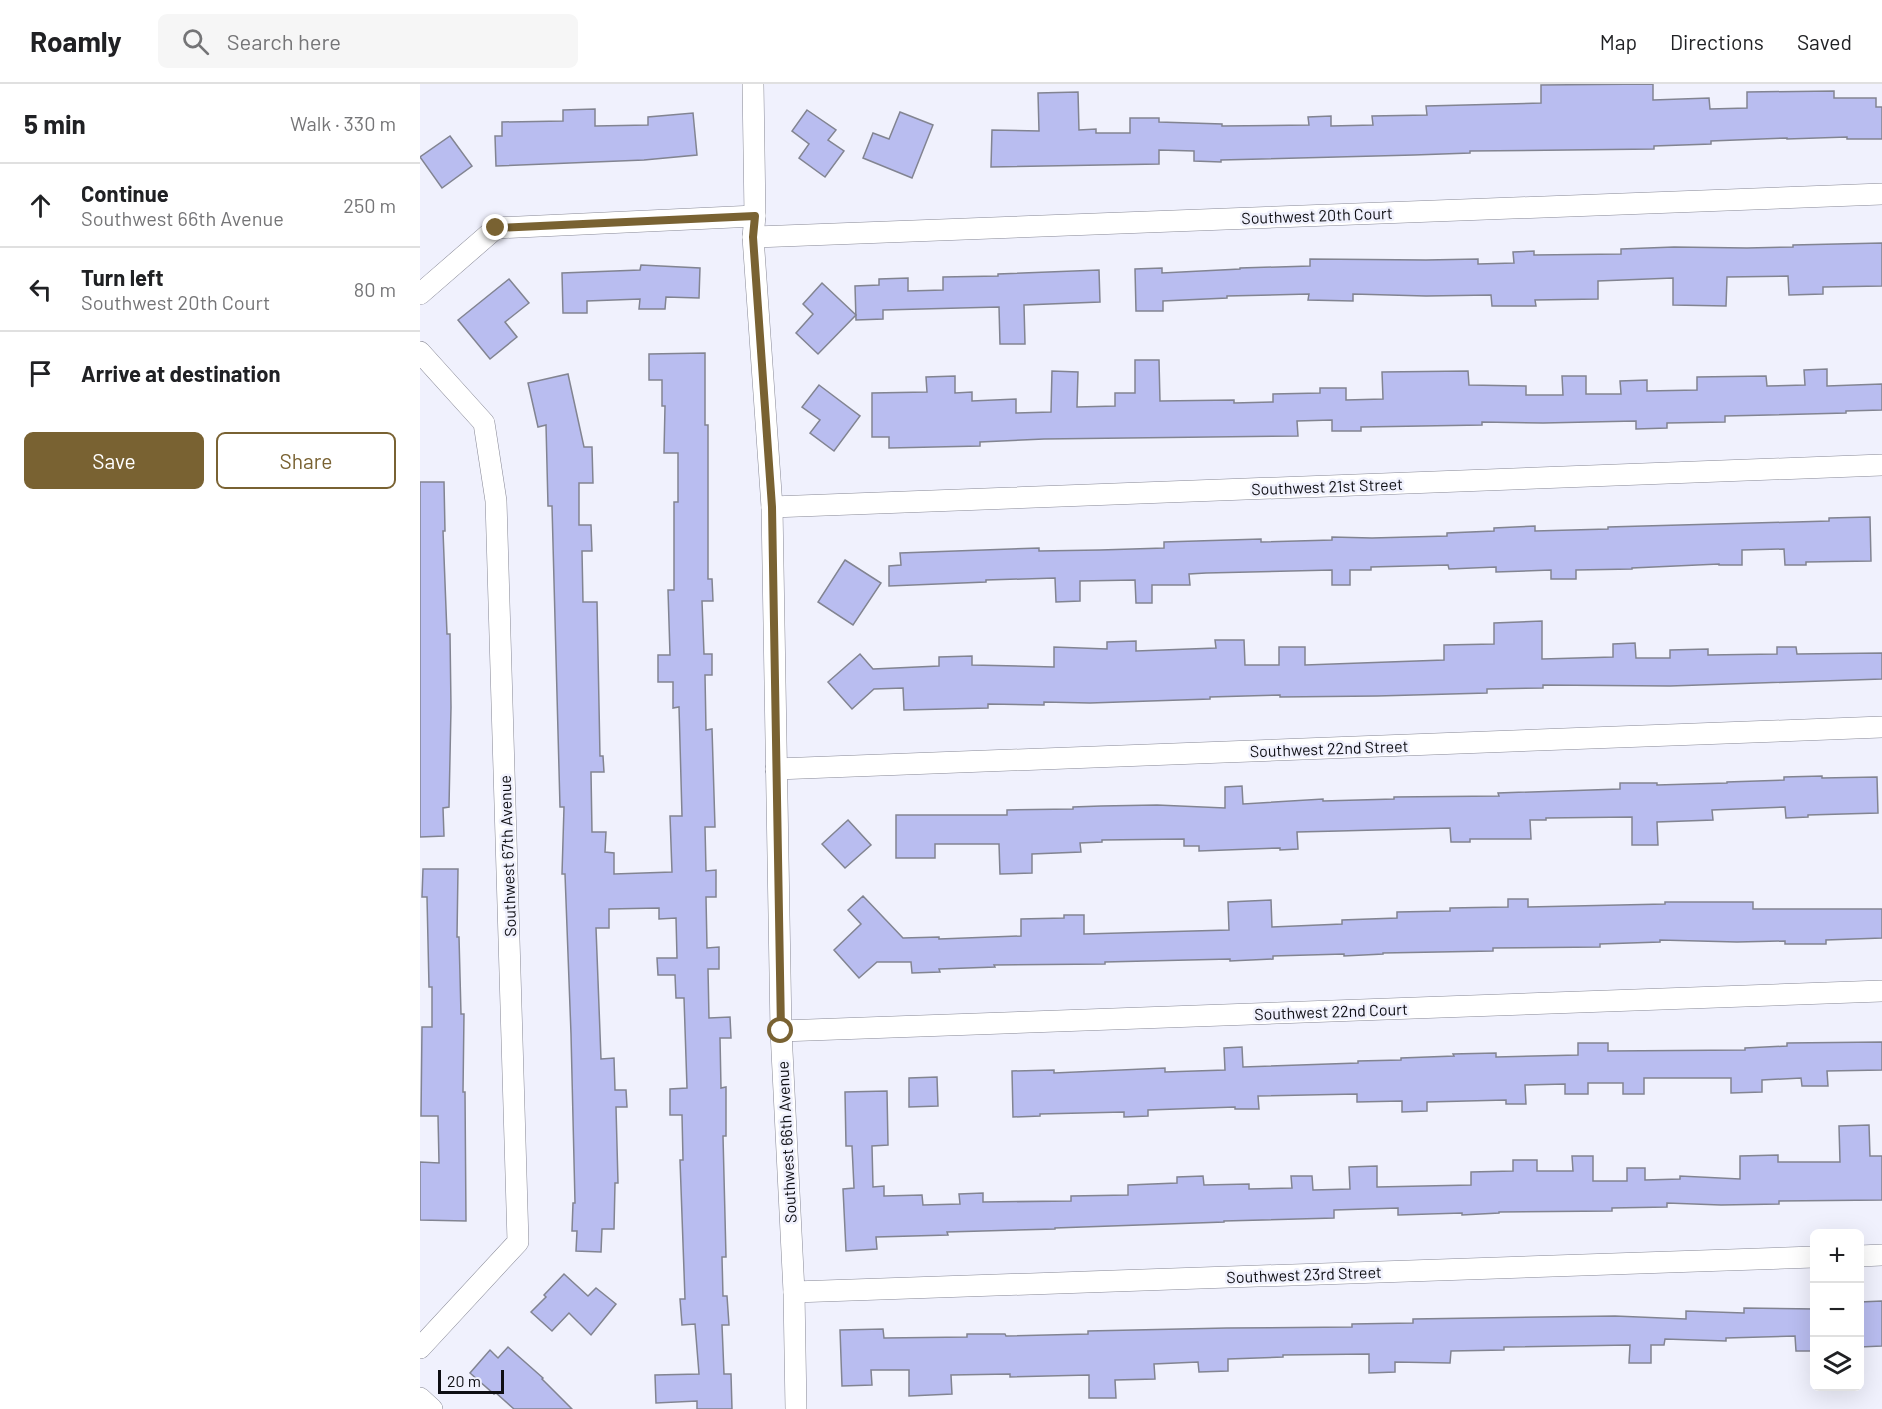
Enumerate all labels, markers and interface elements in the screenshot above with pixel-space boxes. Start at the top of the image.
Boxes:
search box [158,14,578,68]
text: Roamly [30,24,122,58]
icon: search [179,25,212,58]
text: Search here [227,28,341,54]
text: Map [1600,29,1637,54]
text: Directions [1670,29,1764,54]
text: Saved [1797,29,1852,54]
text: 5 min [24,108,86,139]
text: Walk · 330 m [290,111,396,135]
text: Continue [81,180,169,206]
icon: ahead [24,189,57,222]
text: 250 m [343,193,396,217]
street label: Southwest 20th Court [1241,203,1393,227]
text: Southwest 66th Avenue [81,206,284,230]
route end [482,214,508,240]
text: Turn left [81,264,164,290]
icon: left [24,273,57,306]
text: 80 m [354,277,396,301]
text: Southwest 20th Court [81,290,270,314]
icon: arrive [24,357,57,390]
text: Arrive at destination [81,360,280,386]
button: Save [24,432,204,489]
button: Share [216,432,396,489]
street label: Southwest 21st Street [1251,474,1403,498]
street label: Southwest 22nd Street [1249,736,1409,760]
street label: Southwest 67th Avenue [495,775,519,937]
street label: Southwest 22nd Court [1254,999,1408,1023]
route start [767,1017,793,1043]
street label: Southwest 66th Avenue [772,1060,800,1224]
map controls [1810,1229,1864,1391]
button: + [1810,1229,1864,1283]
street label: Southwest 23rd Street [1226,1262,1382,1286]
button: − [1810,1283,1864,1337]
button: layers [1810,1337,1864,1391]
scale bar [438,1367,504,1394]
text: 20 m [447,1371,481,1390]

